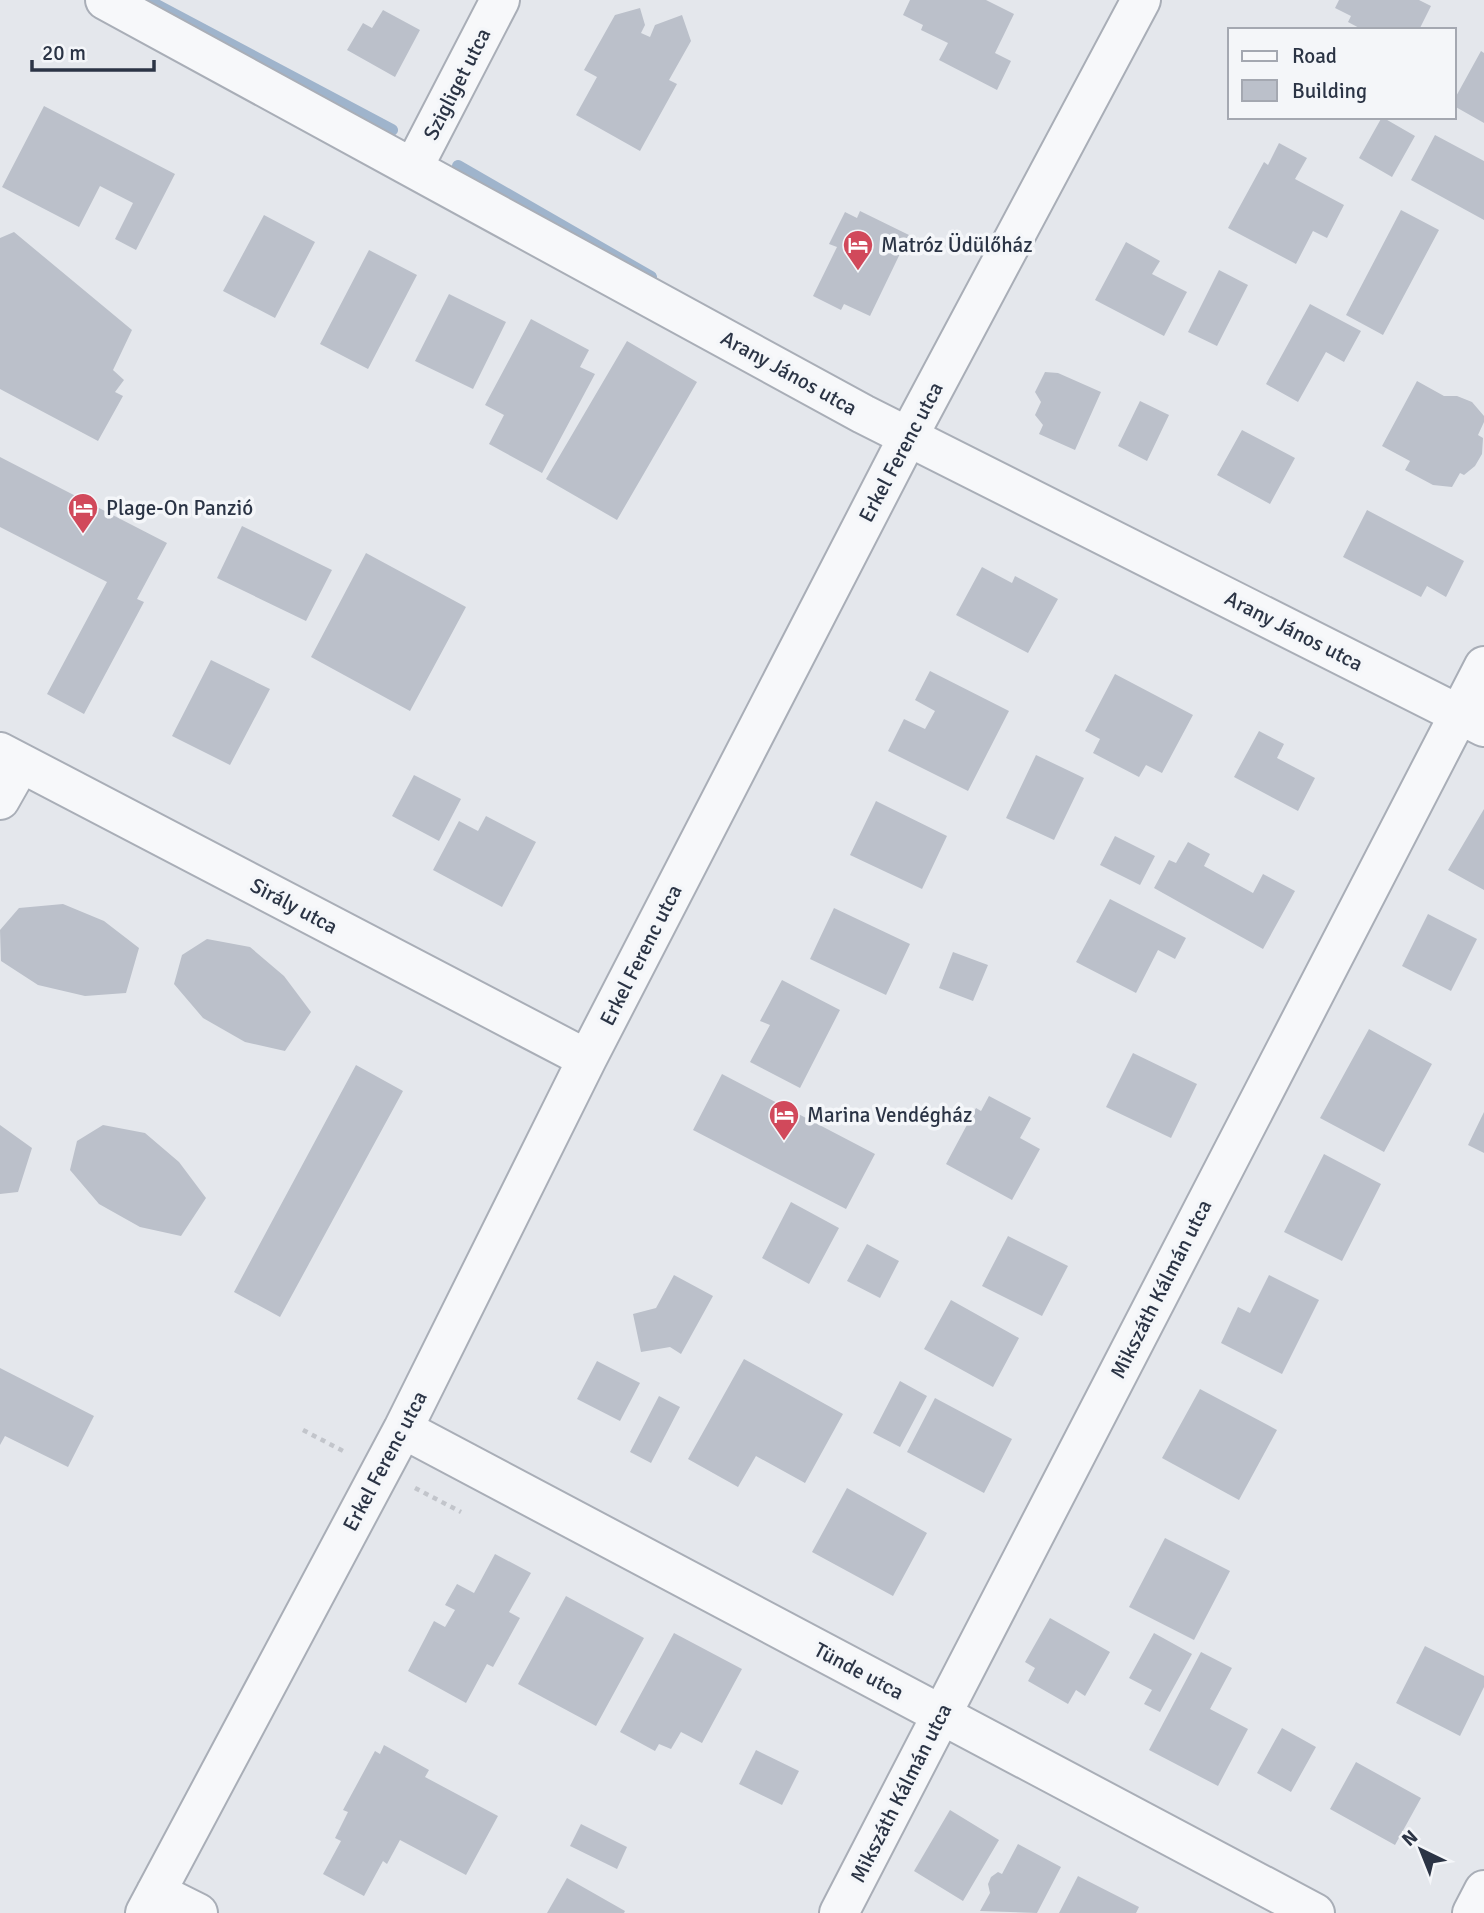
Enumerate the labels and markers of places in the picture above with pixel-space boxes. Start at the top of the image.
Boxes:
hotel icon: Matróz Üdülőház [841,228,875,272]
place label: Matróz Üdülőház [881,232,1033,258]
hotel icon: Plage-On Panzió [66,491,100,535]
place label: Plage-On Panzió [106,495,253,521]
hotel icon: Marina Vendégház [767,1098,801,1142]
place label: Marina Vendégház [807,1102,972,1128]

